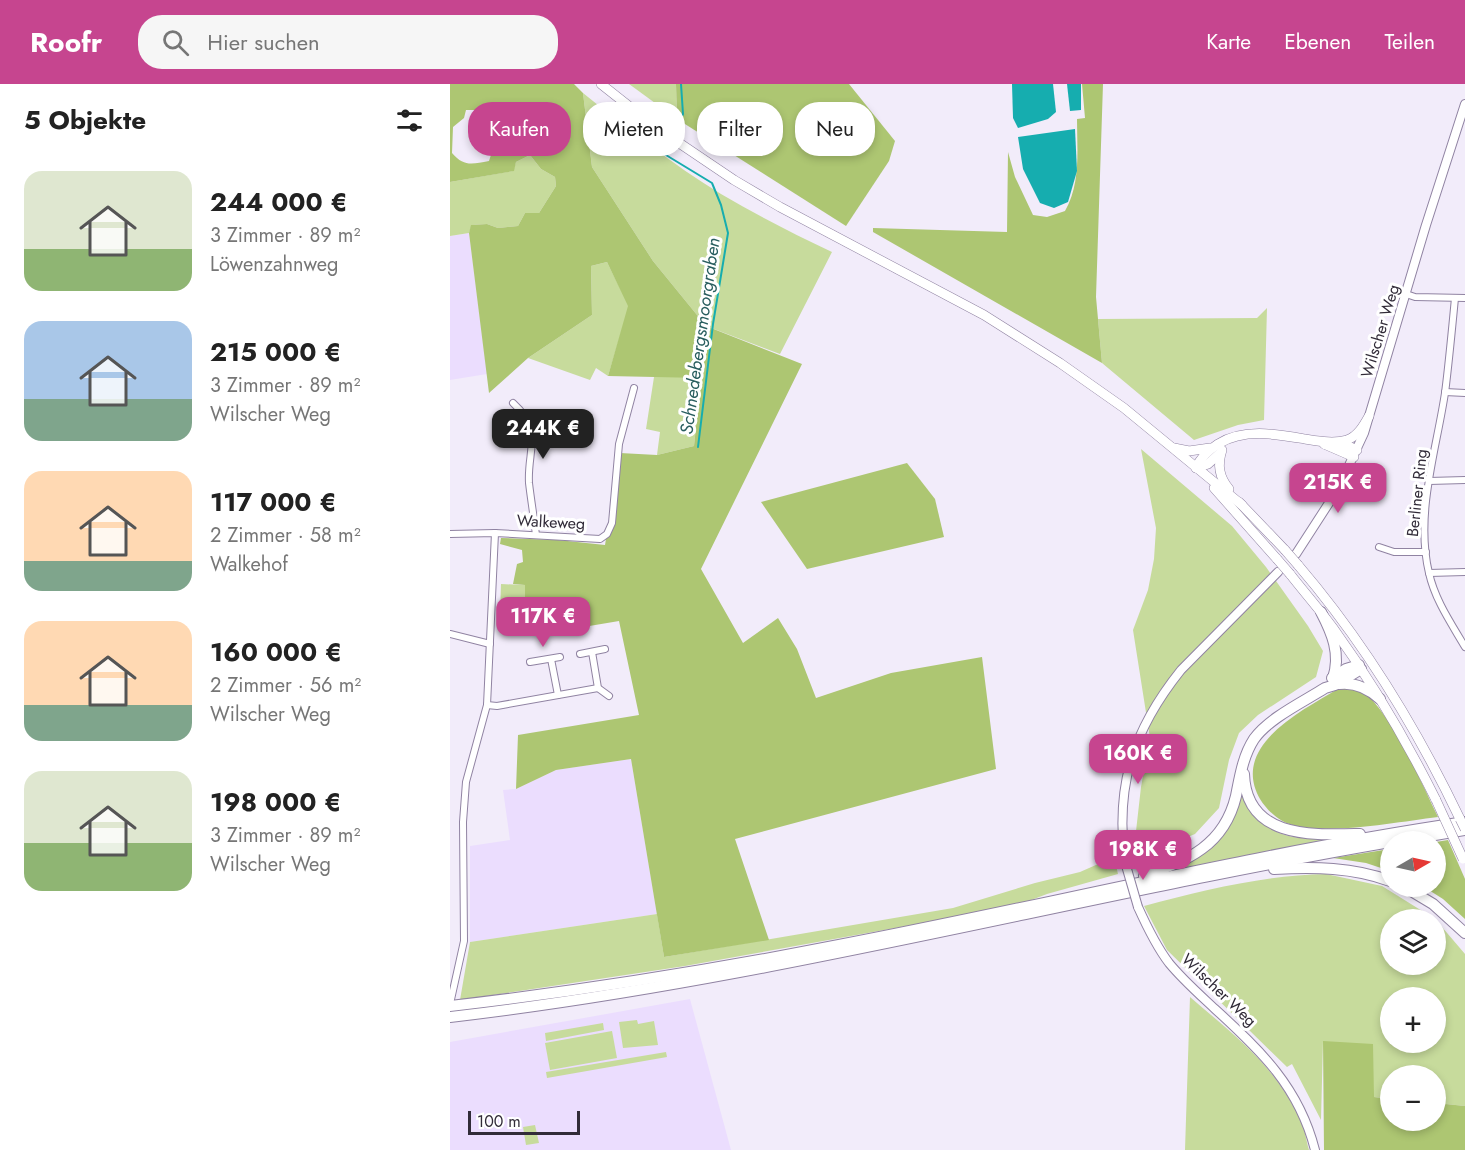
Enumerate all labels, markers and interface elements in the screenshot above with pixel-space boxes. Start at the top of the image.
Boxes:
search box [138,15,558,69]
text: Roofr [30,22,102,63]
icon: search [159,26,192,59]
text: Hier suchen [207,26,320,58]
text: Karte [1206,27,1251,57]
text: Ebenen [1284,27,1351,57]
text: Teilen [1384,27,1435,57]
text: 5 Objekte [24,101,146,139]
chip: Kaufen [468,102,571,156]
chip: Mieten [583,102,685,156]
chip: Filter [697,102,783,156]
chip: Neu [795,102,875,156]
icon: filters [393,104,426,137]
text: 244 000 € [210,183,348,221]
icon: home [72,195,144,267]
text: 3 Zimmer · 89 m² [210,221,360,250]
water label: Schnedebergsmoorgraben [673,236,727,436]
text: Löwenzahnweg [210,250,338,279]
street label: Wilscher Weg [1355,281,1405,381]
text: 215 000 € [210,333,341,371]
icon: home [72,345,144,417]
text: 3 Zimmer · 89 m² [210,371,360,400]
text: Wilscher Weg [210,400,331,429]
pin: 244K € [494,409,592,460]
text: 244K € [506,414,580,443]
street label: Berliner Ring [1401,448,1433,538]
pin: 215K € [1289,463,1387,514]
text: 215K € [1303,468,1373,497]
text: 117 000 € [210,483,336,521]
icon: home [72,495,144,567]
street label: Walkeweg [516,509,586,535]
text: 2 Zimmer · 58 m² [210,521,361,550]
text: Walkehof [210,550,288,579]
pin: 117K € [494,597,592,648]
text: 117K € [510,602,576,631]
text: 160 000 € [210,633,342,671]
icon: home [72,645,144,717]
text: 2 Zimmer · 56 m² [210,671,361,700]
text: Wilscher Weg [210,700,331,729]
pin: 160K € [1089,734,1187,785]
text: 160K € [1103,739,1173,768]
text: 198 000 € [210,783,341,821]
icon: home [72,795,144,867]
text: 3 Zimmer · 89 m² [210,821,360,850]
pin: 198K € [1094,830,1192,881]
north arrow [1380,831,1446,897]
map controls [1380,831,1446,1131]
text: 198K € [1108,835,1178,864]
text: Wilscher Weg [210,850,331,879]
button: layers [1380,909,1446,975]
street label: Wilscher Weg [1176,948,1262,1032]
button: + [1380,987,1446,1053]
button: − [1380,1065,1446,1131]
scale bar [468,1108,580,1136]
text: 100 m [477,1110,521,1133]

